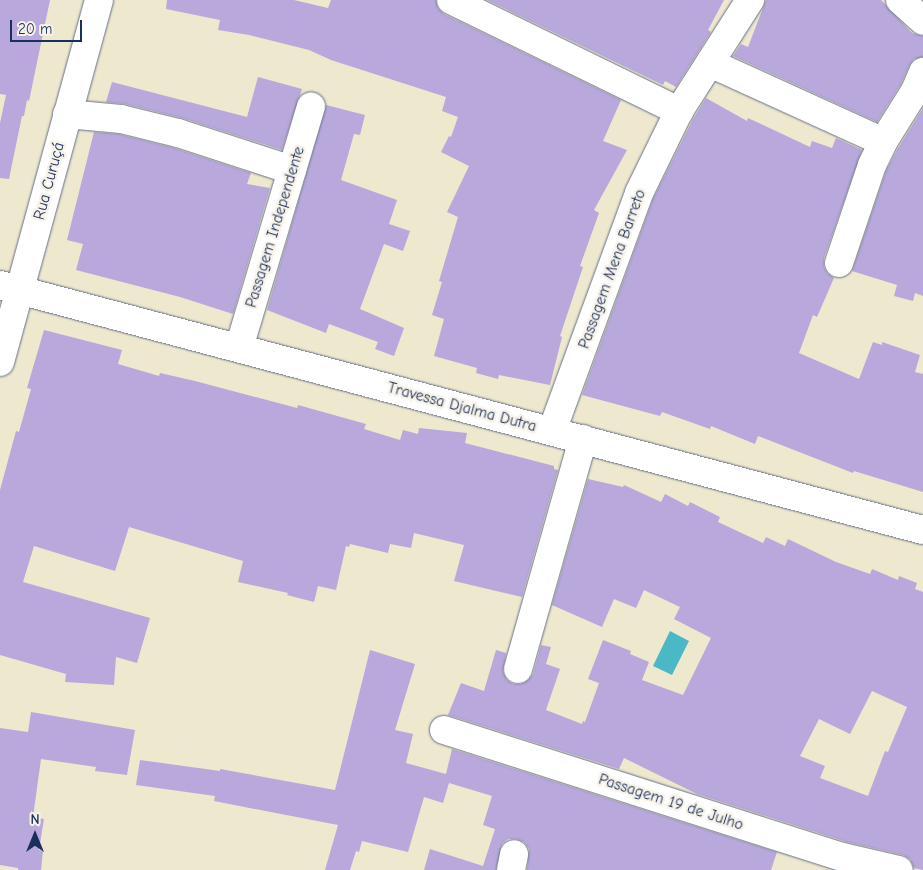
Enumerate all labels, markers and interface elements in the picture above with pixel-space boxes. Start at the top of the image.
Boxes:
scale bar [12,10,85,42]
text: 20 m [18,20,52,38]
street label: Rua Curuçá [29,140,69,222]
street label: Passagem Independente [241,144,309,310]
street label: Passagem Mena Barreto [574,187,650,351]
street label: Travessa Djalma Dutra [385,378,539,436]
street label: Passagem 19 de Julho [596,770,746,834]
north arrow [10,810,60,860]
text: N [30,811,40,828]

